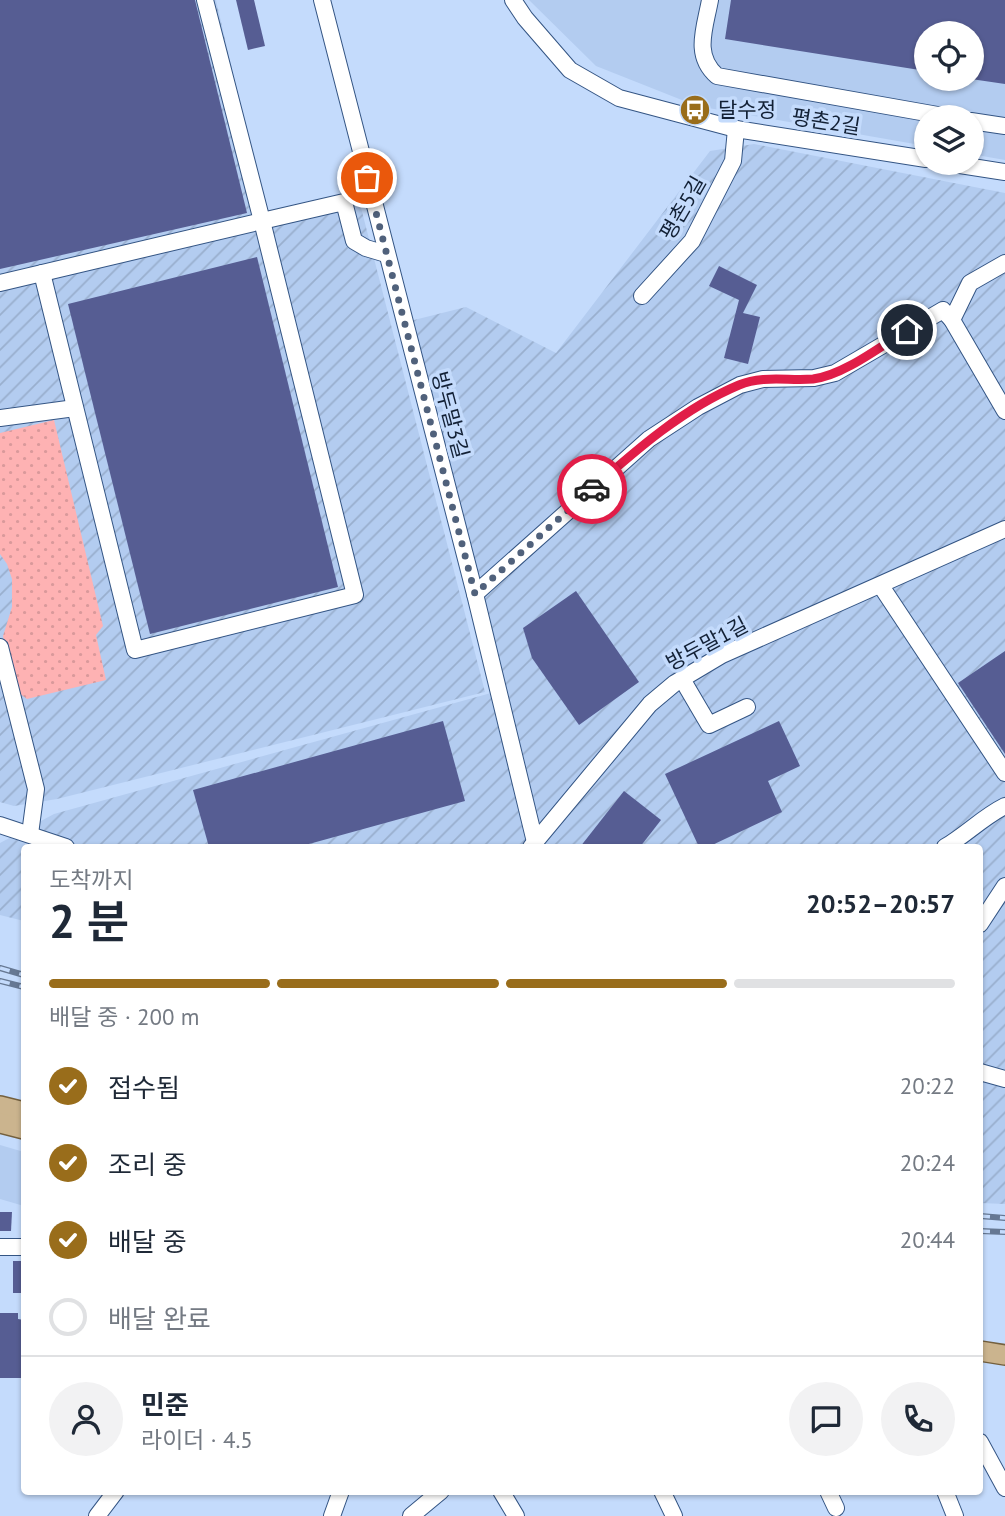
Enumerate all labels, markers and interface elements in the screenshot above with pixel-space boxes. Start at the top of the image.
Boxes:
map controls [914,21,984,175]
button: locate [914,21,984,91]
bus stop icon: 달수정 [678,93,712,127]
place label: 달수정 [718,96,776,123]
street label: 평촌2길 [790,103,862,140]
button: layers [914,105,984,175]
pin [337,148,397,208]
icon: bag [348,159,386,197]
street label: 평촌5길 [654,171,712,245]
pin [877,300,937,360]
icon: home [888,311,926,349]
street label: 방두말3길 [426,369,475,461]
courier [557,454,627,524]
icon: car [573,470,611,508]
street label: 방두말1길 [661,611,752,676]
text: 도착까지 [49,865,134,894]
text: 20:52–20:57 [806,887,955,920]
text: 2 분 [49,891,129,951]
text: 배달 중 · 200 m [49,1002,199,1031]
icon: check [49,1067,87,1105]
text: 접수됨 [108,1071,180,1104]
text: 20:22 [900,1071,955,1100]
icon: check [49,1144,87,1182]
text: 조리 중 [108,1148,187,1181]
text: 20:24 [900,1148,955,1177]
icon: check [49,1221,87,1259]
text: 배달 중 [108,1225,187,1258]
text: 20:44 [900,1225,955,1254]
text: 배달 완료 [108,1302,211,1335]
button: person [49,1382,123,1456]
button: chat [789,1382,863,1456]
button: phone [881,1382,955,1456]
text: 민준 [141,1388,189,1421]
text: 라이더 · 4.5 [141,1425,253,1454]

